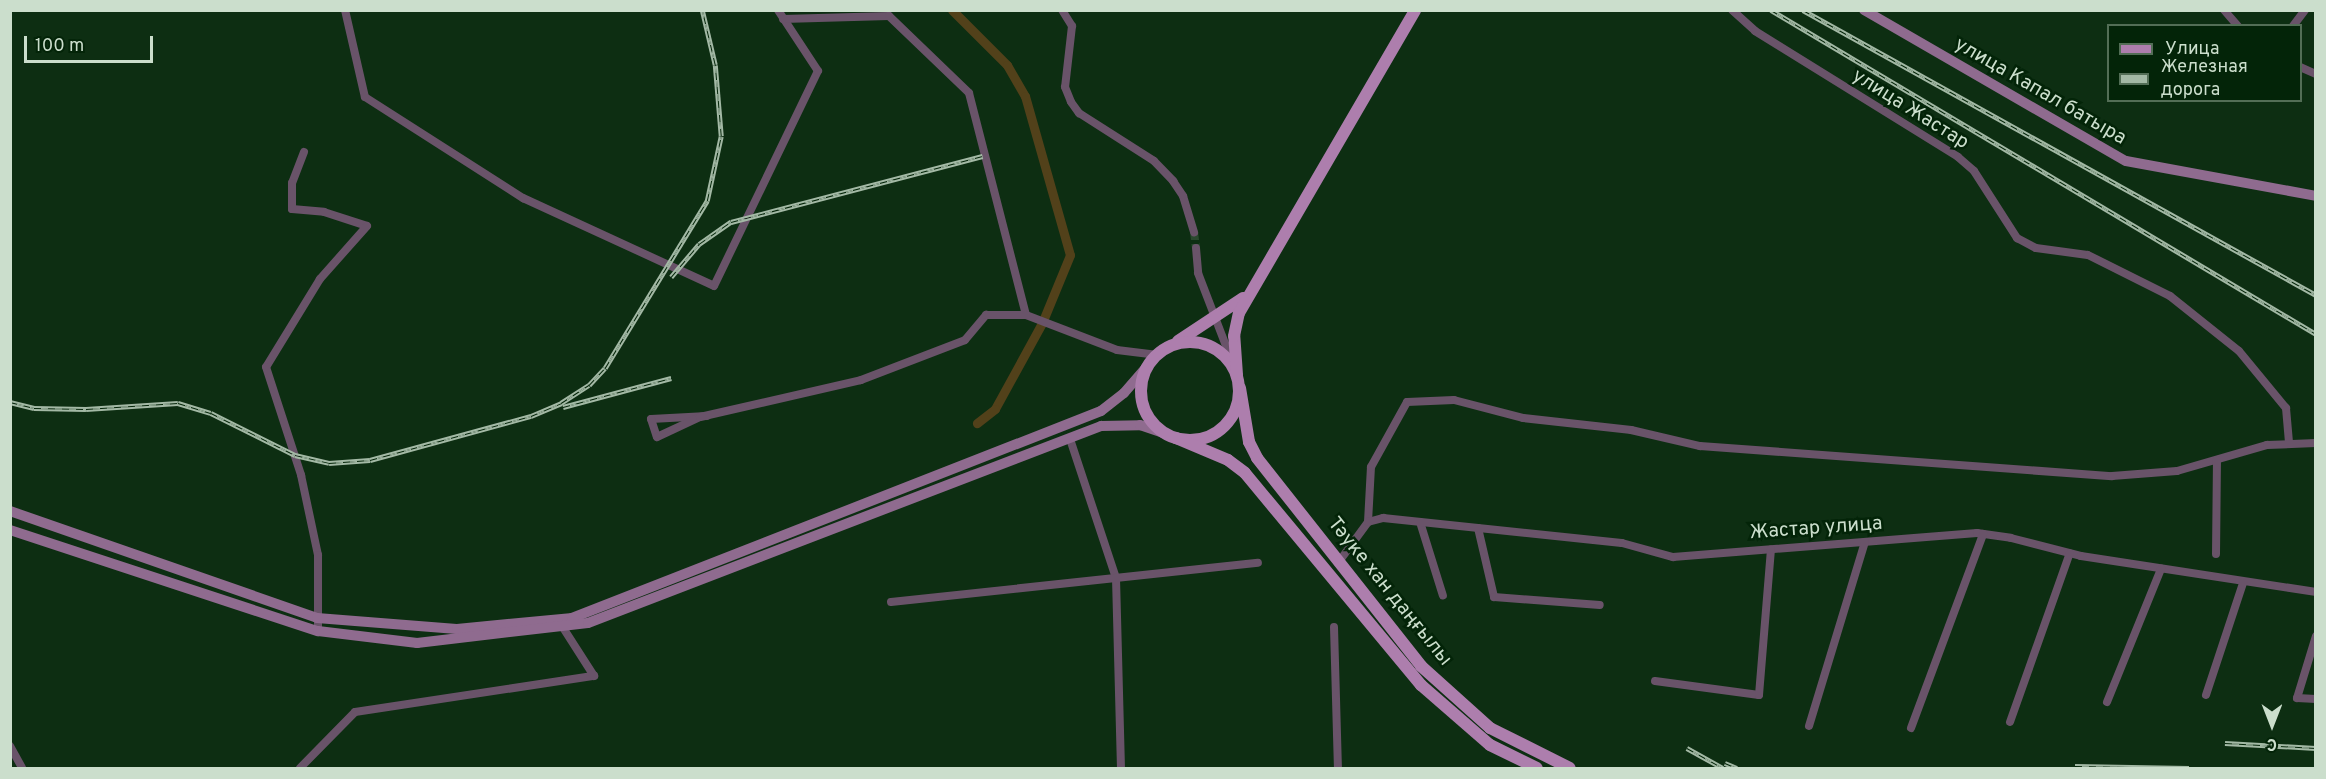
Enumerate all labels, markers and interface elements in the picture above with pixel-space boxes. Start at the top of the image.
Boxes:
scale bar [27,24,156,62]
legend [2107,24,2302,102]
street label: улица Капал батыра [1950,33,2130,151]
text: 100 m [35,35,84,58]
text: Улица [2165,38,2219,61]
text: Железная дорога [2161,56,2248,102]
street label: улица Жастар [1847,65,1973,155]
street label: Жастар улица [1749,512,1883,546]
street label: Тәуке хан даңғылы [1322,513,1456,671]
north arrow [2242,695,2302,755]
text: С [2267,733,2277,753]

